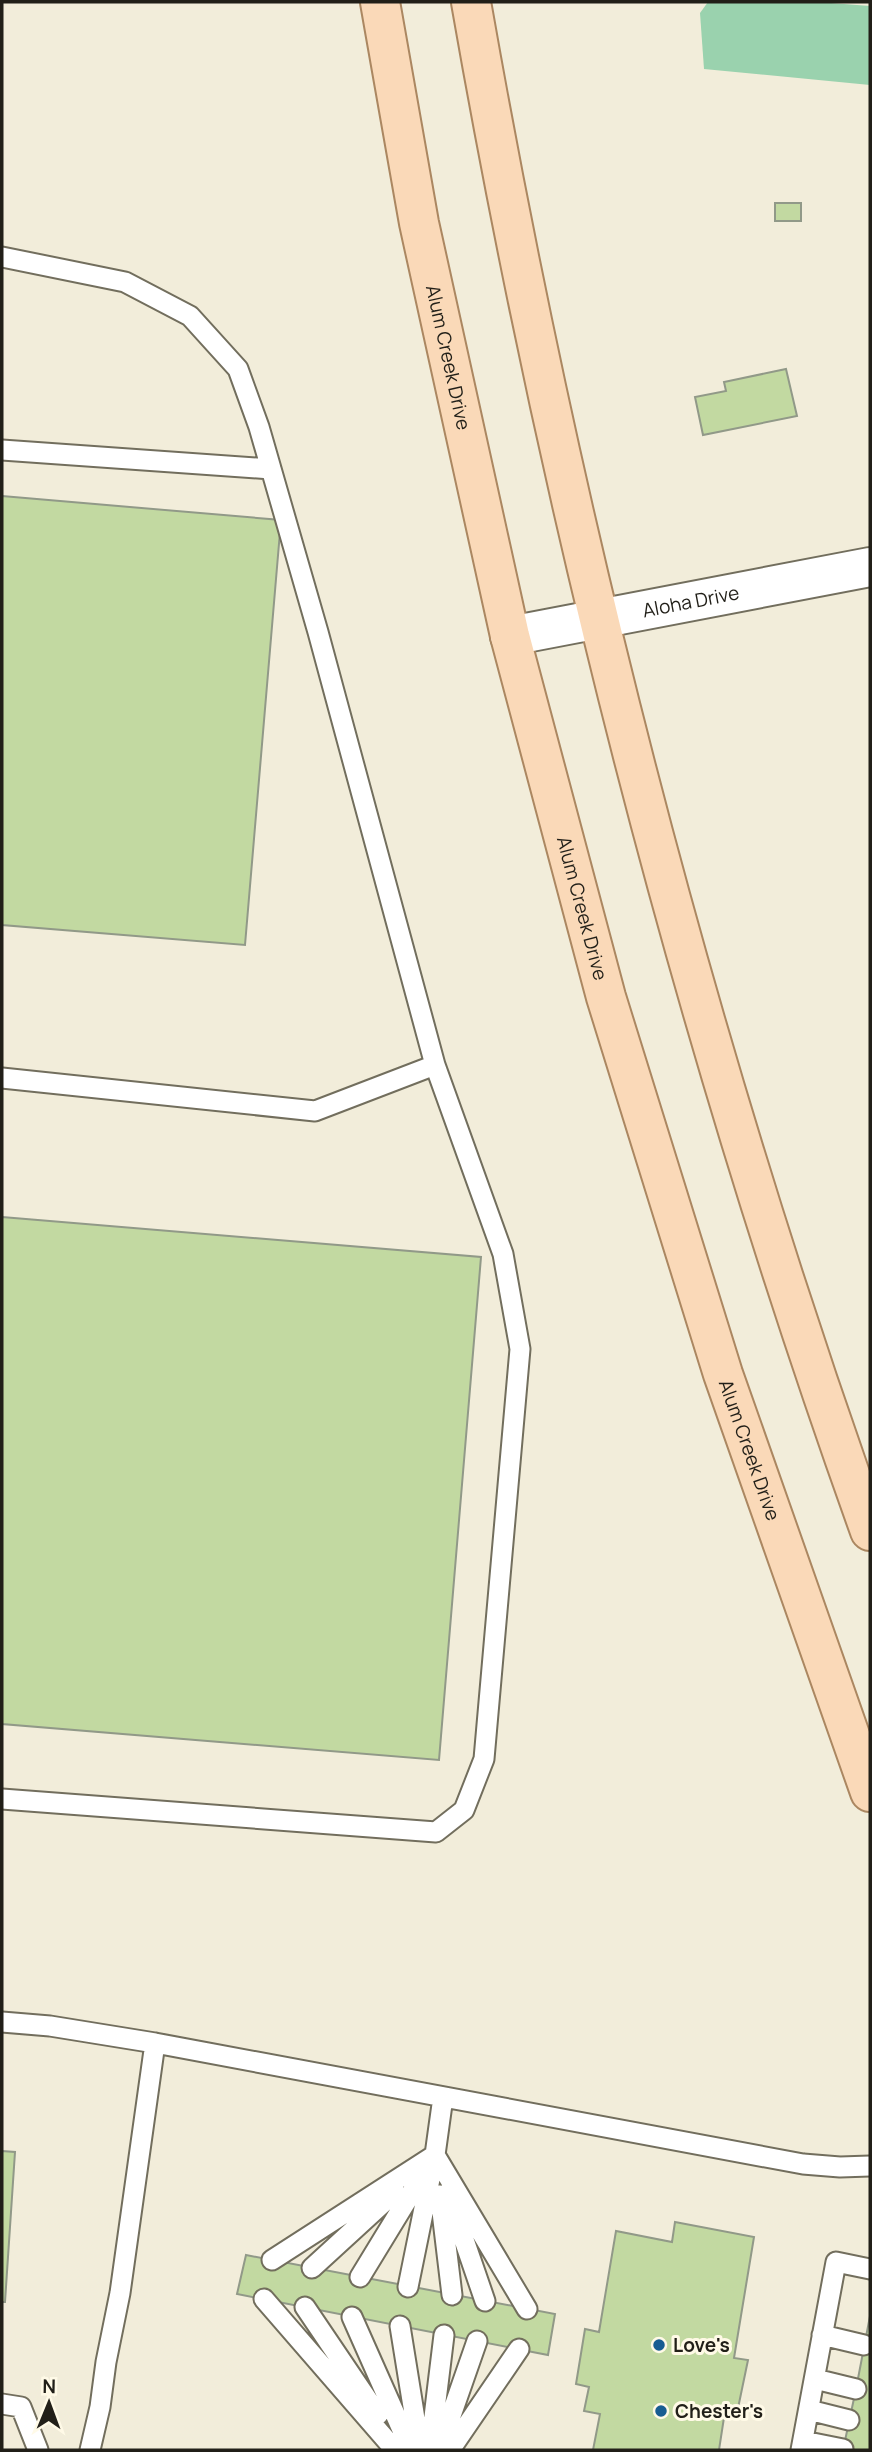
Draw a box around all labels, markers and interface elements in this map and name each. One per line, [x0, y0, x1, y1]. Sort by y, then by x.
street label: Alum Creek Drive [420, 282, 477, 432]
street label: Aloha Drive [640, 579, 741, 623]
street label: Alum Creek Drive [551, 833, 614, 983]
street label: Alum Creek Drive [713, 1376, 786, 1524]
place label: Love's [673, 2332, 730, 2358]
marker: Love's [651, 2337, 667, 2353]
north arrow [14, 2368, 84, 2438]
text: N [42, 2373, 56, 2399]
place label: Chester's [675, 2398, 763, 2424]
marker: Chester's [653, 2403, 669, 2419]

